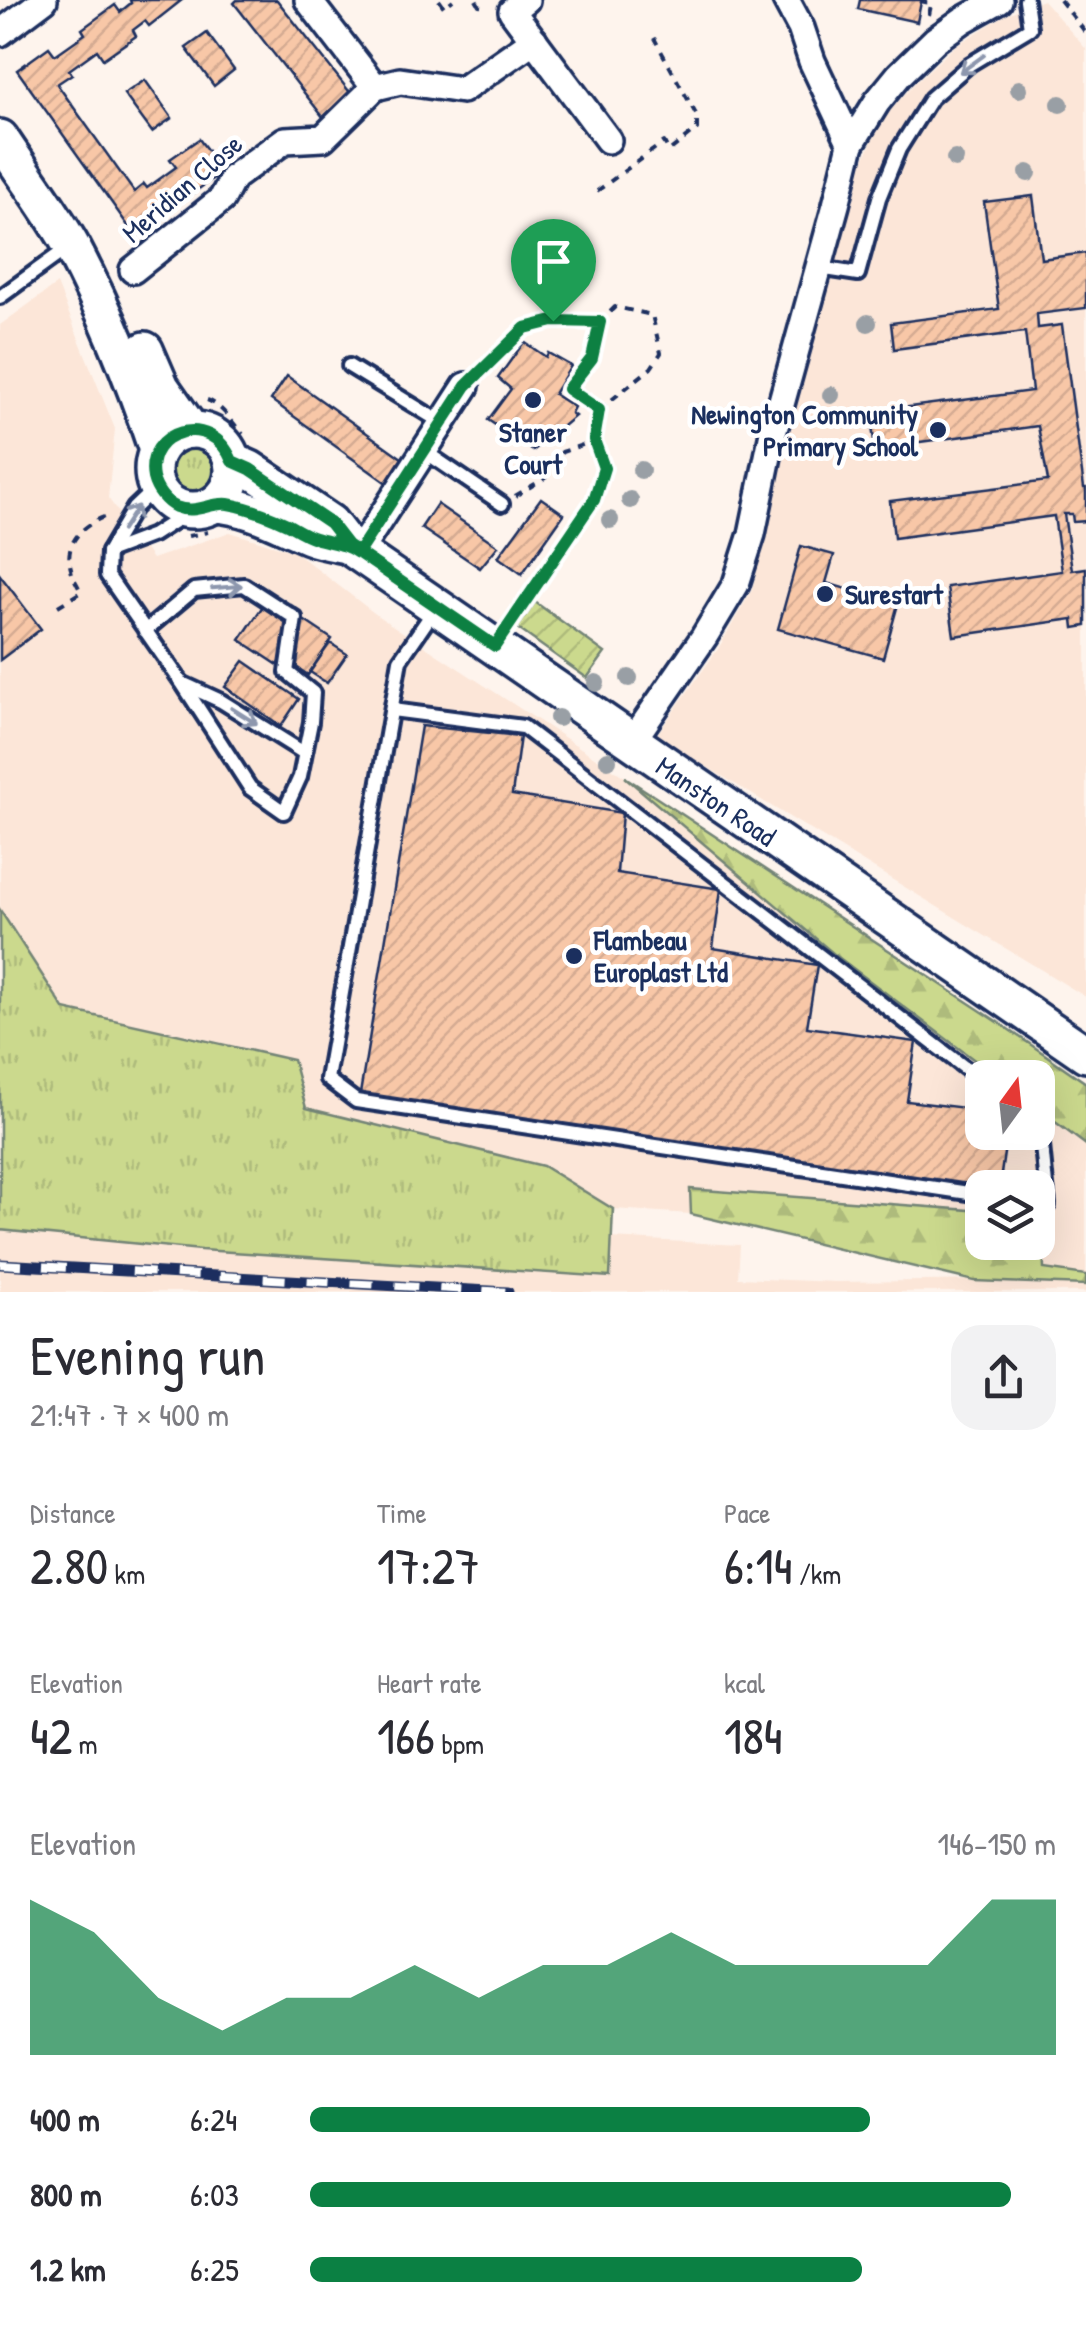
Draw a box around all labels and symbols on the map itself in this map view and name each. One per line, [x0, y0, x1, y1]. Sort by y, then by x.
one-way arrow [959, 53, 986, 74]
street label: Meridian Close [114, 125, 250, 251]
pin [511, 219, 596, 322]
marker: Staner Court [522, 389, 544, 411]
place label: Newington Community Primary School [691, 395, 919, 466]
place label: Staner Court [499, 413, 567, 483]
marker: Newington Community Primary School [927, 419, 949, 441]
one-way arrow [119, 504, 140, 532]
place label: Surestart [845, 575, 944, 613]
one-way arrow [211, 577, 243, 596]
marker: Surestart [814, 583, 836, 605]
one-way arrow [230, 706, 258, 726]
street label: Manston Road [649, 747, 783, 855]
place label: Flambeau Europlast Ltd [593, 921, 728, 992]
marker: Flambeau Europlast Ltd [563, 945, 585, 967]
north arrow [965, 1060, 1055, 1150]

